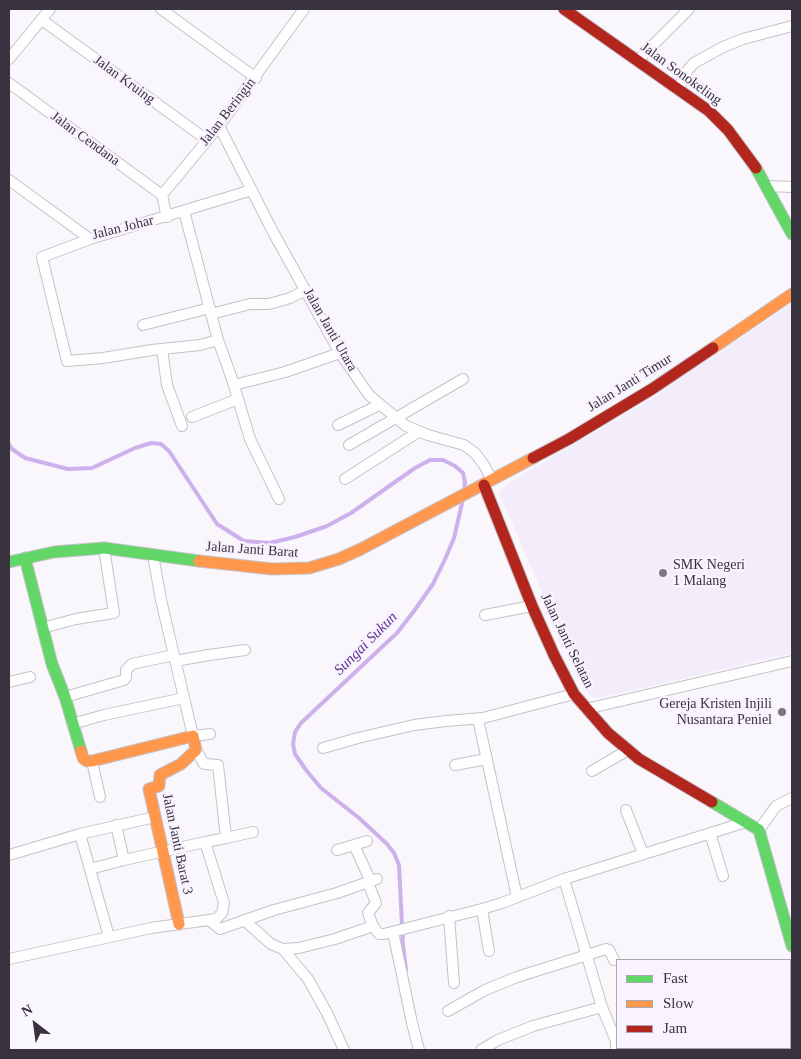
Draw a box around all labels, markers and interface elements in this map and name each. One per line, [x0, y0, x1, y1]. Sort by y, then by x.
street label: Jalan Sonokeling [637, 39, 725, 109]
street label: Jalan Kruing [90, 52, 158, 108]
street label: Jalan Beringin [196, 75, 260, 149]
street label: Jalan Cendana [47, 108, 123, 170]
street label: Jalan Johar [91, 212, 155, 244]
street label: Jalan Janti Utara [299, 285, 361, 375]
street label: Jalan Janti Timur [585, 350, 675, 416]
street label: Jalan Janti Barat [205, 538, 299, 562]
place label: SMK Negeri 1 Malang [673, 557, 745, 590]
marker: SMK Negeri 1 Malang [657, 567, 669, 579]
street label: Jalan Janti Selatan [537, 591, 597, 691]
water label: Sungai Sukun [331, 609, 401, 679]
place label: Gereja Kristen Injili Nusantara Peniel [659, 696, 772, 729]
marker: Gereja Kristen Injili Nusantara Peniel [776, 706, 788, 718]
street label: Jalan Janti Barat 3 [158, 792, 196, 896]
legend [616, 959, 791, 1049]
text: Fast [663, 970, 688, 986]
text: Slow [663, 995, 694, 1011]
north arrow [10, 999, 60, 1049]
text: N [19, 1002, 35, 1020]
text: Jam [663, 1020, 687, 1036]

